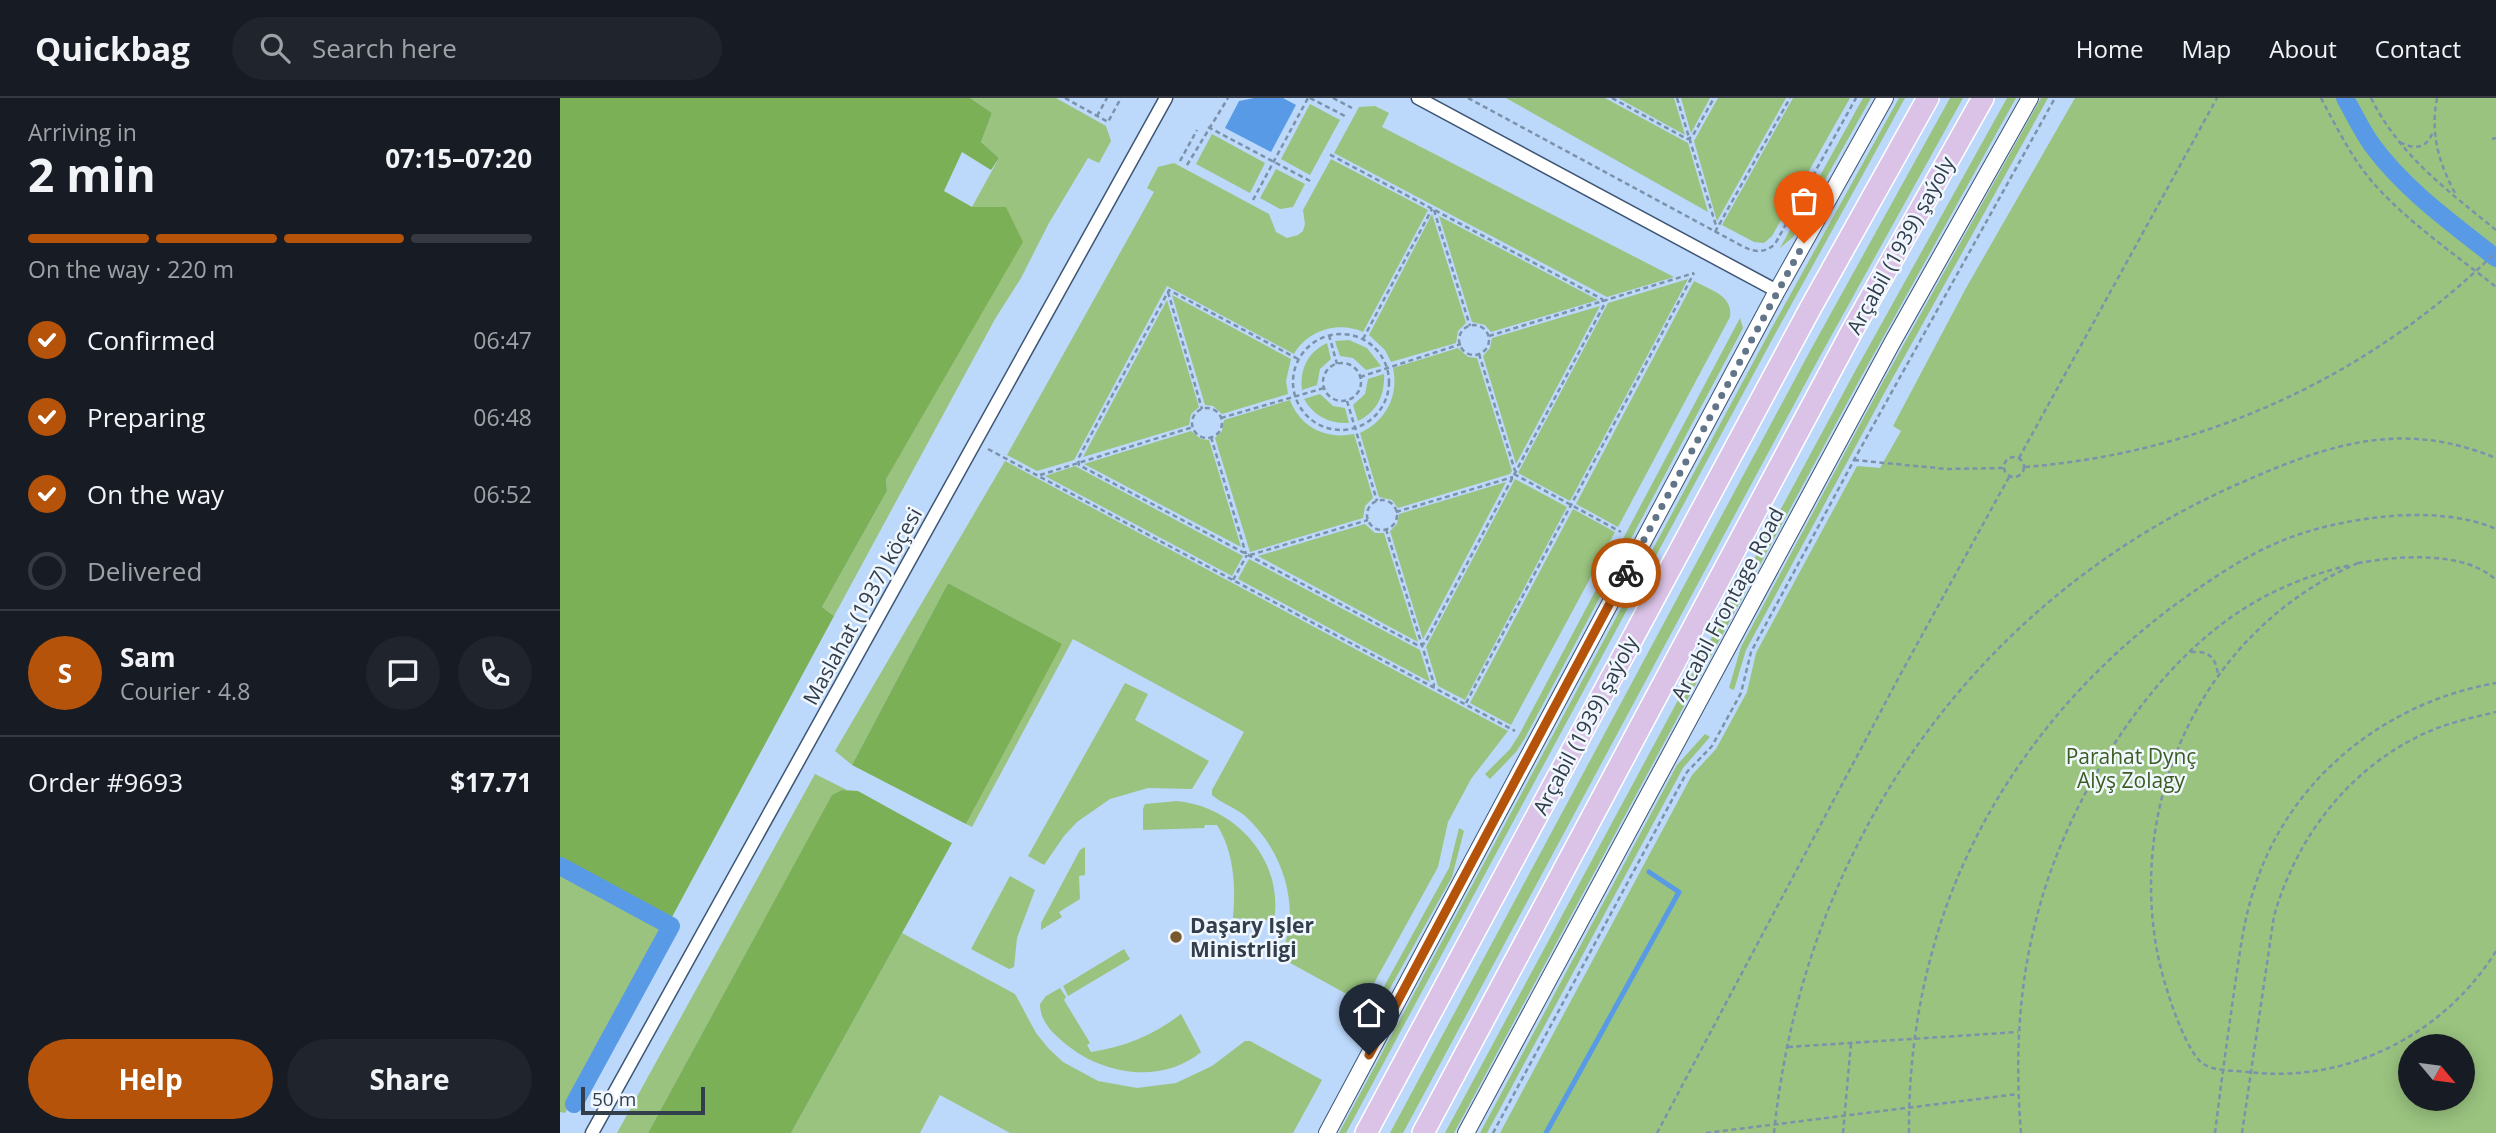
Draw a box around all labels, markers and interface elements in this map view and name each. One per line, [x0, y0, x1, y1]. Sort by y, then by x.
search box [232, 17, 722, 80]
text: Quickbag [35, 26, 190, 71]
icon: search [256, 29, 294, 67]
text: Search here [312, 30, 457, 66]
text: Home [2076, 32, 2144, 65]
text: Map [2182, 32, 2231, 65]
text: About [2269, 32, 2337, 65]
text: Contact [2375, 32, 2461, 65]
text: Arriving in [28, 116, 137, 148]
text: 07:15–07:20 [385, 140, 532, 176]
text: 2 min [28, 143, 156, 205]
street label: Arçabil (1939) şaýoly [1840, 151, 1961, 339]
pin [1774, 171, 1834, 243]
icon: bag [1785, 182, 1823, 220]
text: On the way · 220 m [28, 253, 234, 285]
icon: check [28, 321, 66, 359]
text: Confirmed [87, 322, 215, 358]
text: 06:47 [473, 324, 532, 356]
icon: check [28, 398, 66, 436]
text: Preparing [87, 399, 205, 435]
text: 06:48 [473, 401, 532, 433]
icon: check [28, 475, 66, 513]
text: On the way [87, 476, 224, 512]
text: 06:52 [473, 478, 532, 510]
street label: Maslahat (1937) köçesi [796, 502, 928, 710]
street label: Arcabil Frontage Road [1664, 502, 1790, 706]
courier [1591, 538, 1661, 608]
text: Delivered [87, 553, 202, 589]
icon: bike [1607, 554, 1645, 592]
street label: Arçabil (1939) şaýoly [1526, 630, 1644, 819]
button: chat [366, 636, 440, 710]
button: phone [458, 636, 532, 710]
text: Sam [120, 639, 176, 675]
text: S [58, 655, 72, 691]
text: Courier · 4.8 [120, 675, 250, 707]
park label: Parahat Dynç Alyş Zolagy [2066, 742, 2196, 794]
text: Order #9693 [28, 764, 183, 800]
text: $17.71 [450, 764, 532, 800]
place label: Daşary Işler Ministrligi [1190, 911, 1314, 963]
marker: Daşary Işler Ministrligi [1168, 929, 1184, 945]
pin [1339, 983, 1399, 1055]
icon: home [1350, 994, 1388, 1032]
north arrow [2398, 1034, 2474, 1111]
map controls [2398, 1034, 2475, 1111]
button: Help [28, 1039, 273, 1119]
button: Share [287, 1039, 532, 1119]
scale bar [581, 1084, 705, 1116]
text: 50 m [592, 1086, 636, 1112]

